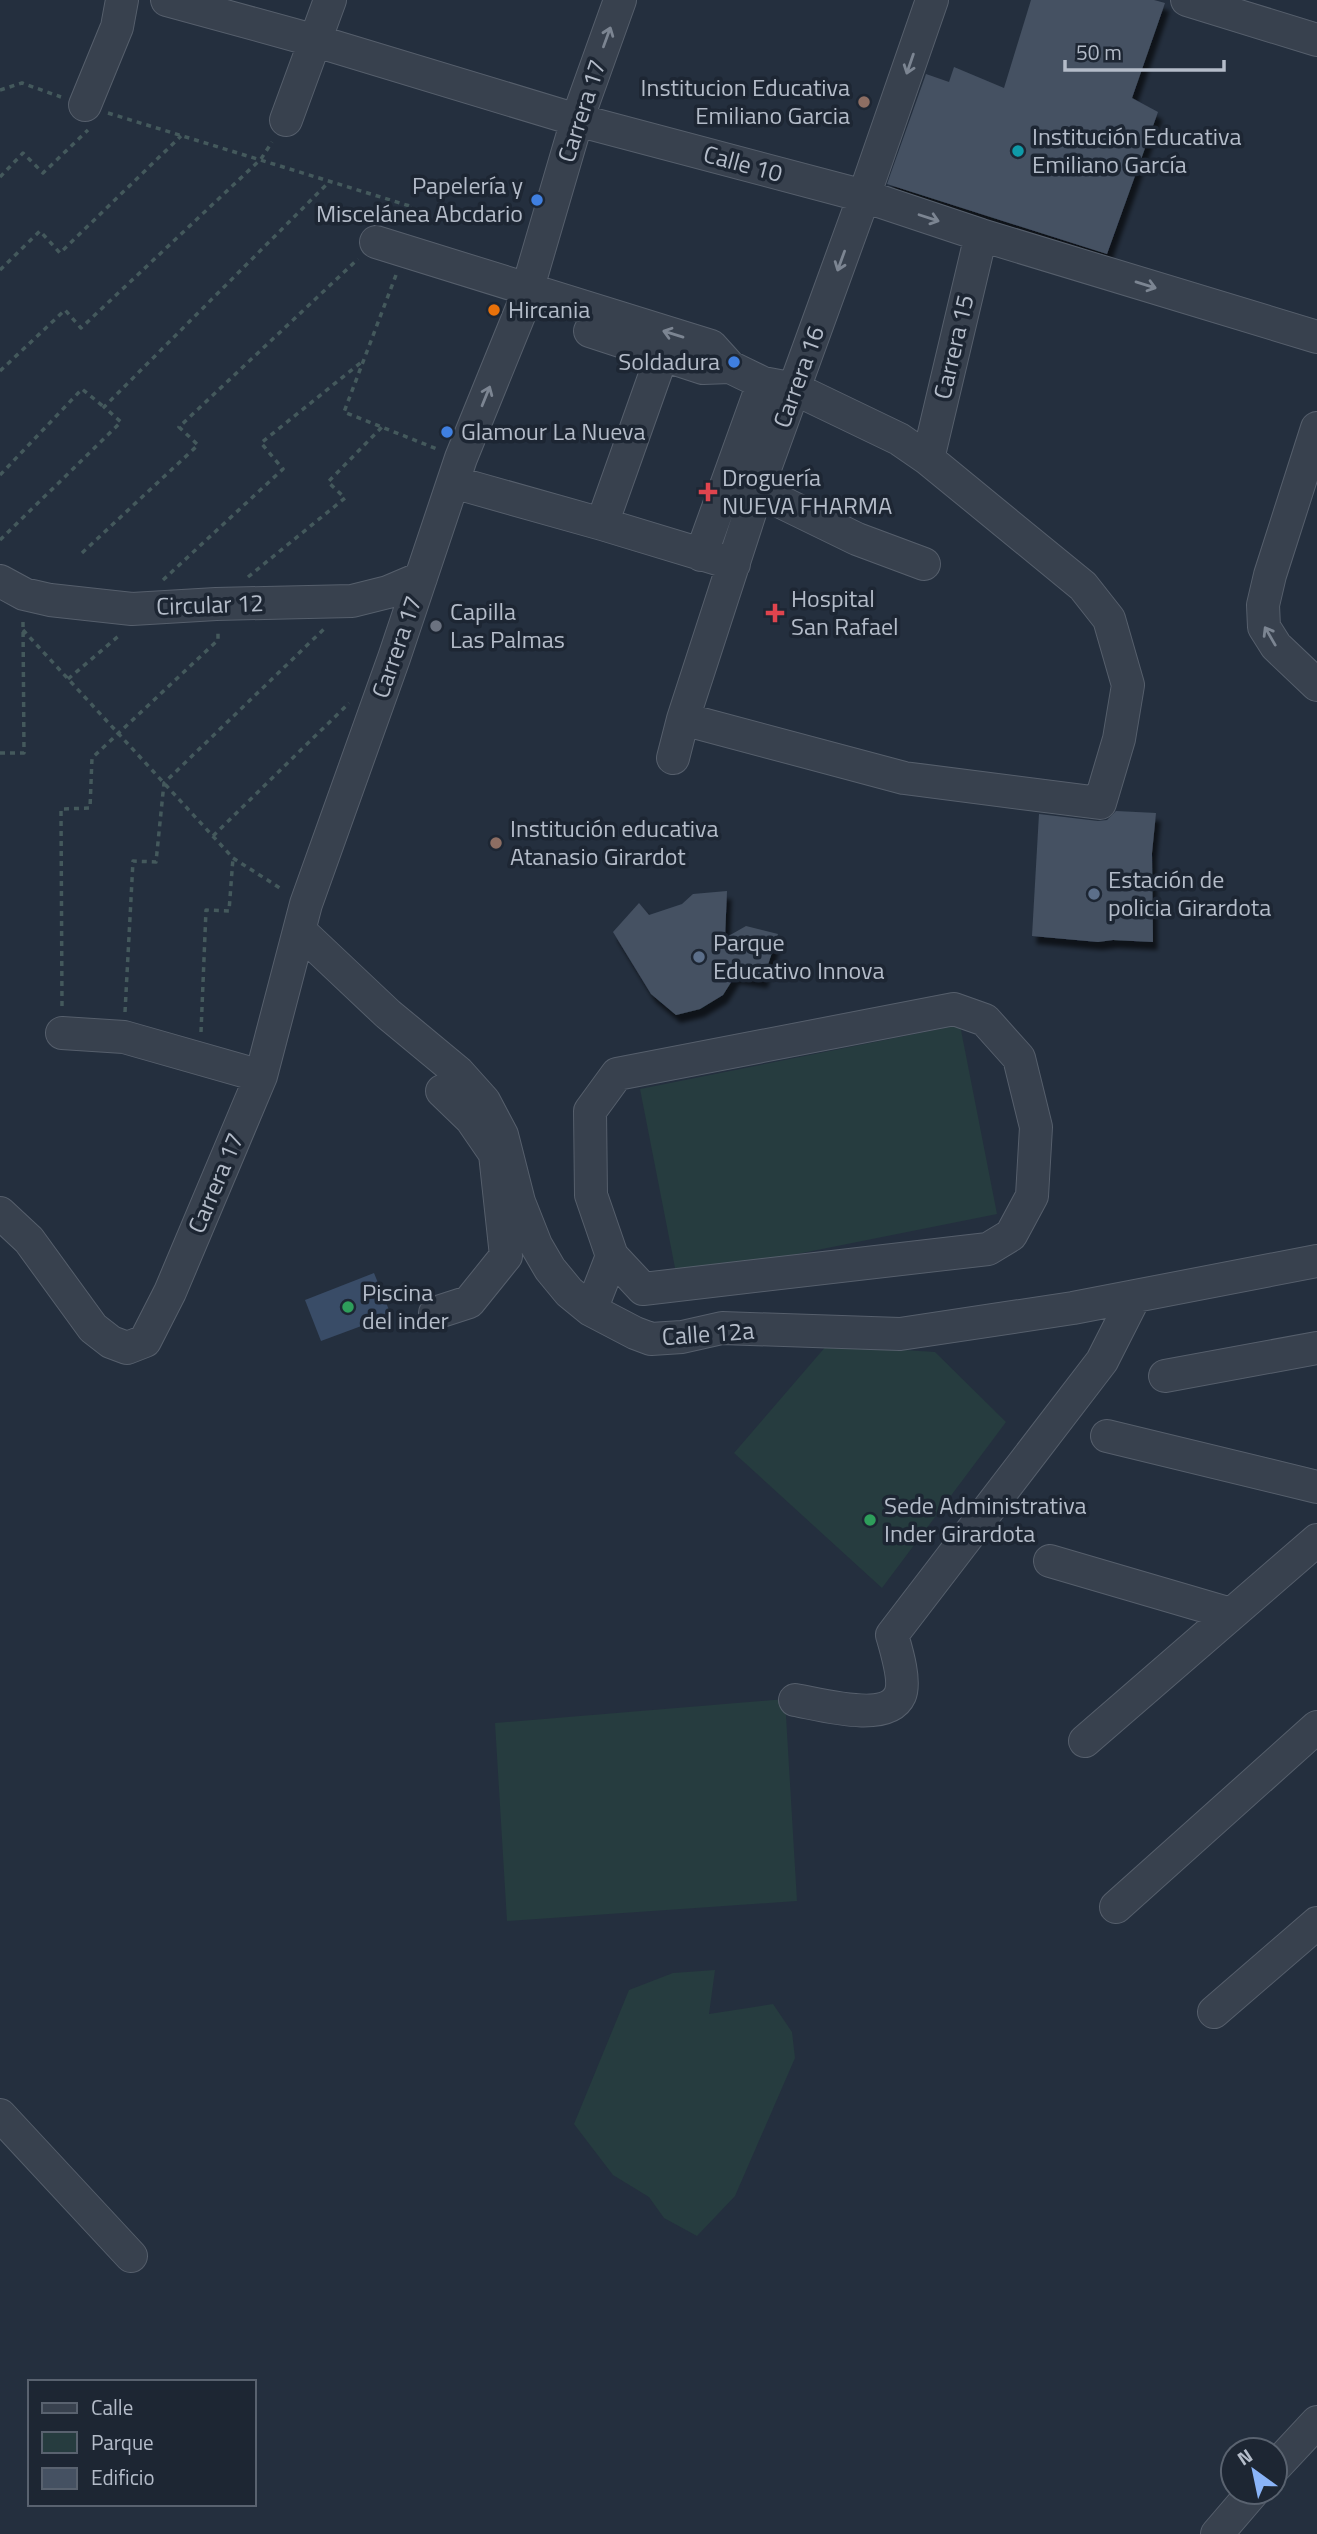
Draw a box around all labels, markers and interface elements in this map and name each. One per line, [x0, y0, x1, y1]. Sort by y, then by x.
one-way arrow [602, 26, 614, 48]
scale bar [1065, 28, 1224, 72]
text: 50 m [1076, 36, 1122, 68]
one-way arrow [903, 53, 915, 75]
street label: Carrera 17 [548, 55, 615, 167]
place label: Institucion Educativa Emiliano Garcia [641, 69, 850, 133]
marker: Institucion Educativa Emiliano Garcia [856, 94, 872, 110]
place label: Institución Educativa Emiliano García [1032, 118, 1241, 182]
street label: Calle 10 [700, 135, 787, 191]
marker: Institución Educativa Emiliano García [1010, 143, 1026, 159]
place label: Papelería y Miscelánea Abcdario [316, 167, 523, 231]
marker: Papelería y Miscelánea Abcdario [529, 192, 545, 208]
one-way arrow [918, 212, 940, 225]
one-way arrow [834, 249, 846, 271]
one-way arrow [1135, 280, 1157, 293]
place label: Hircania [508, 291, 590, 327]
street label: Carrera 15 [924, 291, 982, 402]
marker: Hircania [486, 302, 502, 318]
street label: Carrera 16 [763, 321, 833, 433]
one-way arrow [662, 327, 684, 340]
place label: Soldadura [618, 343, 720, 379]
marker: Soldadura [726, 354, 742, 370]
one-way arrow [481, 385, 494, 407]
place label: Glamour La Nueva [461, 413, 646, 449]
marker: Glamour La Nueva [439, 424, 455, 440]
place label: Droguería NUEVA FHARMA [722, 459, 892, 523]
marker: Droguería NUEVA FHARMA [700, 484, 716, 500]
place label: Hospital San Rafael [791, 580, 899, 644]
street label: Circular 12 [156, 584, 264, 624]
street label: Carrera 17 [362, 591, 430, 703]
place label: Capilla Las Palmas [450, 593, 565, 657]
marker: Hospital San Rafael [765, 603, 785, 623]
marker: Capilla Las Palmas [428, 618, 444, 634]
one-way arrow [1263, 627, 1277, 647]
place label: Institución educativa Atanasio Girardot [510, 810, 718, 874]
marker: Institución educativa Atanasio Girardot [488, 835, 504, 851]
place label: Estación de policia Girardota [1108, 861, 1271, 925]
marker: Estación de policia Girardota [1086, 886, 1102, 902]
place label: Parque Educativo Innova [713, 924, 884, 988]
marker: Parque Educativo Innova [691, 949, 707, 965]
street label: Carrera 17 [178, 1127, 252, 1238]
place label: Piscina del inder [362, 1274, 449, 1338]
marker: Piscina del inder [340, 1299, 356, 1315]
street label: Calle 12a [661, 1312, 755, 1354]
place label: Sede Administrativa Inder Girardota [884, 1487, 1087, 1551]
marker: Sede Administrativa Inder Girardota [862, 1512, 878, 1528]
legend [28, 2380, 256, 2506]
text: Calle [91, 2391, 133, 2423]
text: Parque [91, 2426, 154, 2458]
north arrow [1219, 2436, 1289, 2506]
text: N [1231, 2441, 1258, 2472]
text: Edificio [91, 2461, 155, 2493]

